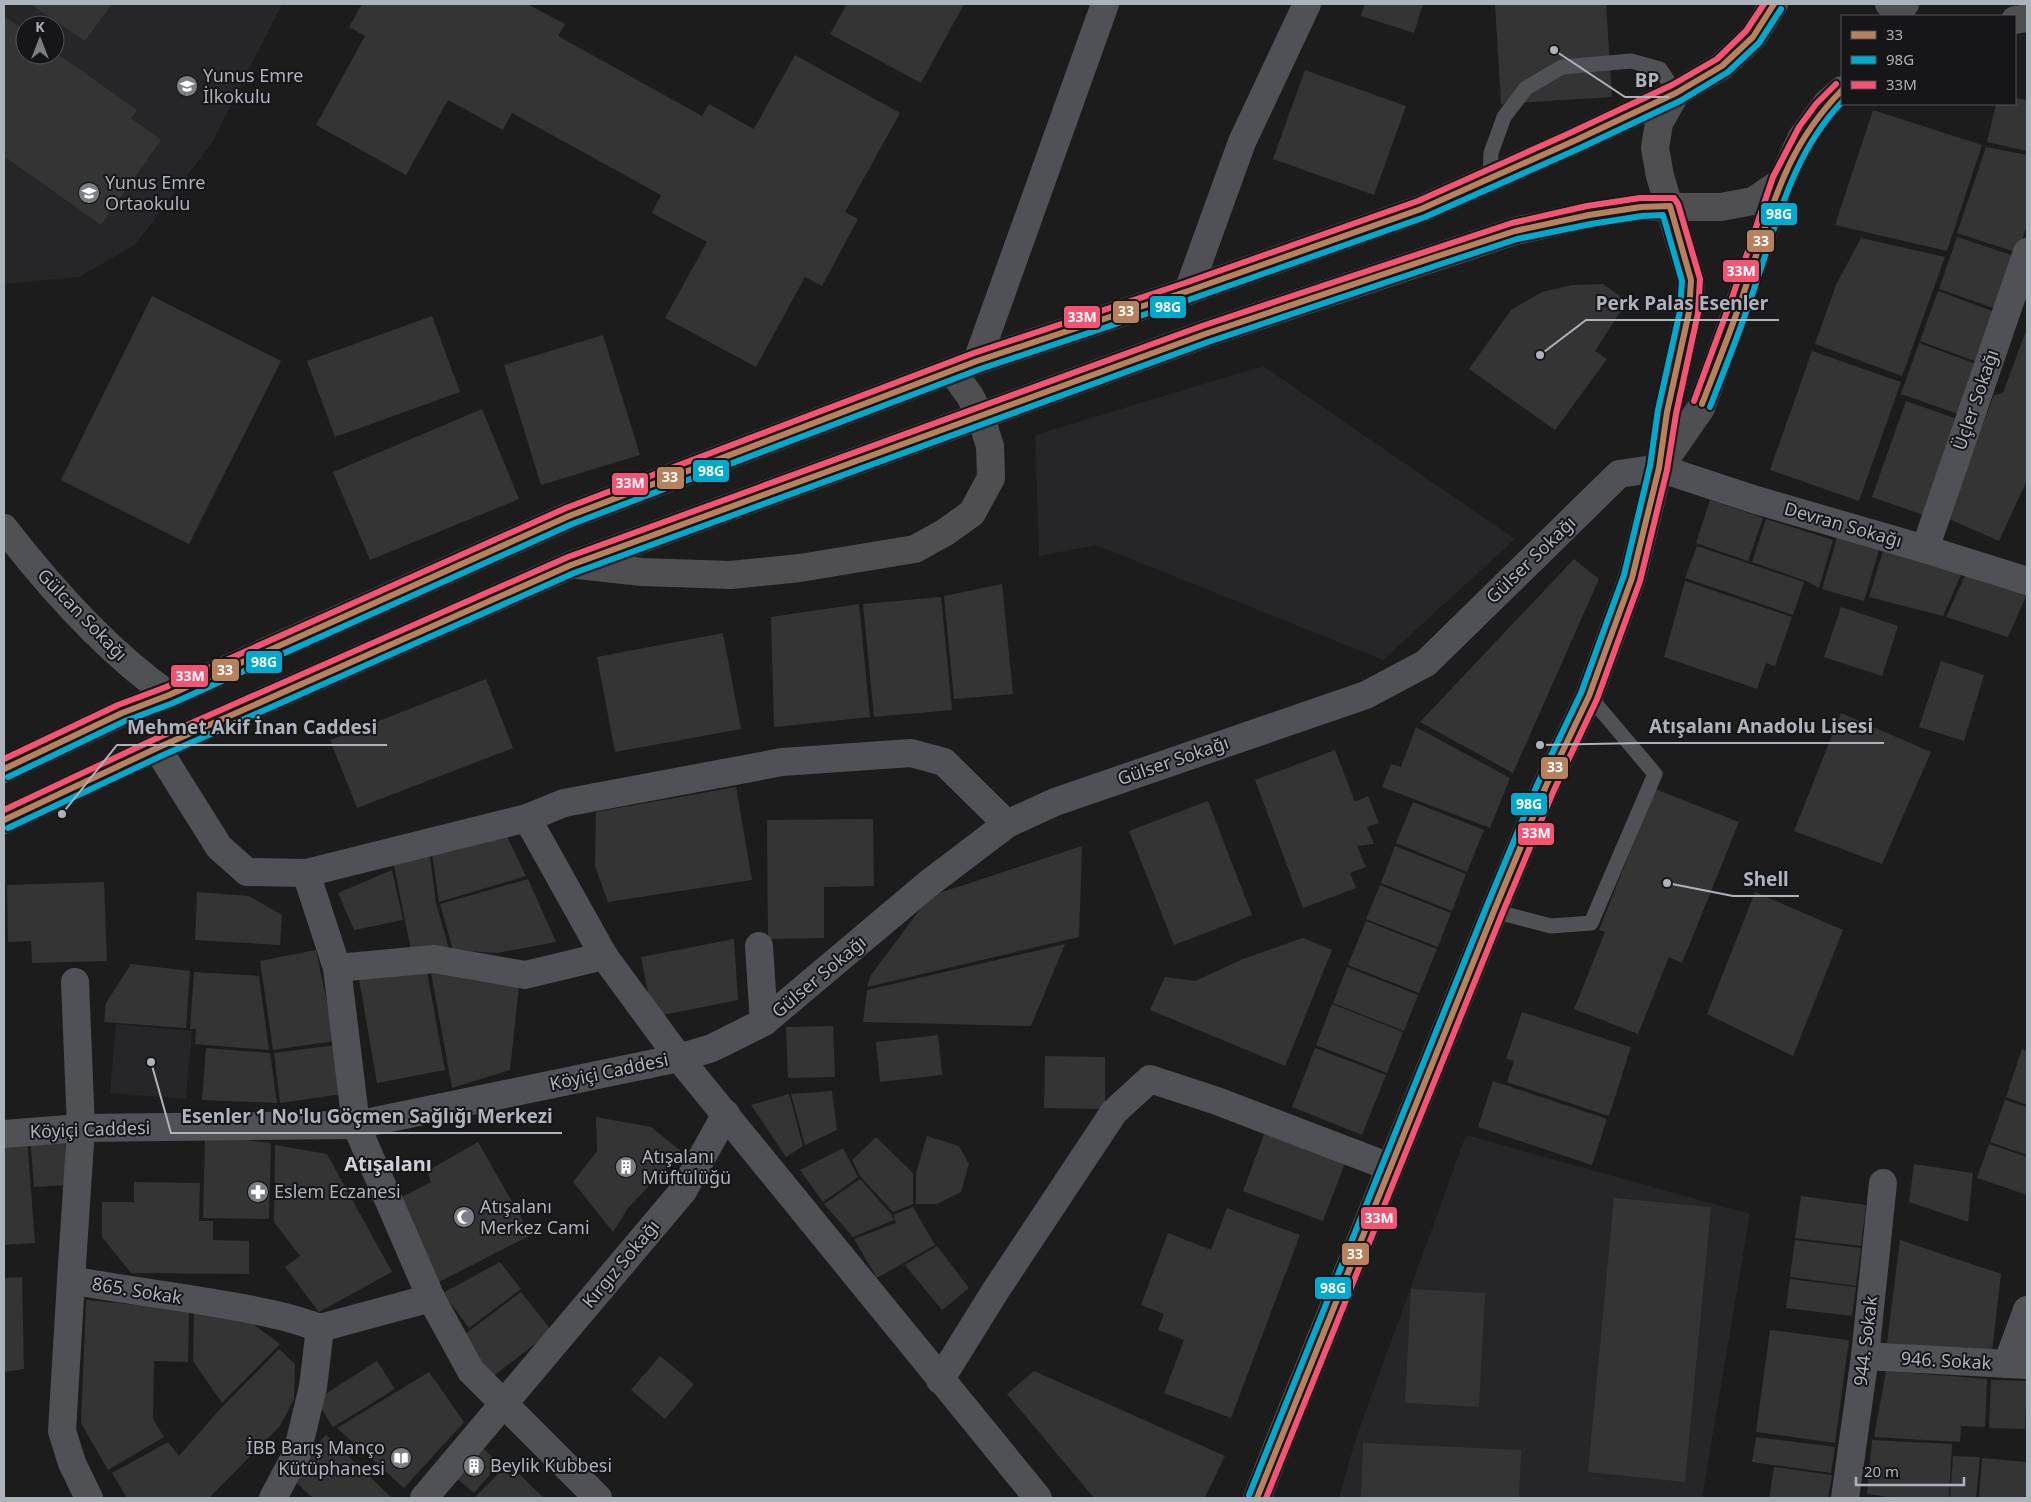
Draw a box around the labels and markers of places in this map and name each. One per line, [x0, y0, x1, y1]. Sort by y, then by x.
place label: Yunus Emre İlkokulu [203, 63, 303, 108]
callout: BP [1625, 63, 1669, 97]
school or university icon: Yunus Emre İlkokulu [175, 74, 199, 98]
place label: Yunus Emre Ortaokulu [105, 170, 205, 215]
school or university icon: Yunus Emre Ortaokulu [77, 181, 101, 205]
callout: Perk Palas Esenler [1586, 286, 1779, 320]
callout: Atışalanı Anadolu Lisesi [1639, 709, 1884, 743]
callout: Mehmet Akif İnan Caddesi [117, 711, 387, 745]
callout: Shell [1733, 862, 1799, 896]
callout: Esenler 1 No'lu Göçmen Sağlığı Merkezi [171, 1099, 562, 1133]
place label: Atışalanı Müftülüğü [642, 1144, 731, 1189]
building icon: Atışalanı Müftülüğü [614, 1155, 638, 1179]
place label: Eslem Eczanesi [274, 1179, 401, 1203]
pharmacy icon: Eslem Eczanesi [246, 1180, 270, 1204]
place label: Atışalanı Merkez Cami [480, 1194, 590, 1239]
mosque icon: Atışalanı Merkez Cami [452, 1205, 476, 1229]
place label: İBB Barış Manço Kütüphanesi [247, 1435, 385, 1480]
library icon: İBB Barış Manço Kütüphanesi [389, 1446, 413, 1470]
place label: Beylik Kubbesi [490, 1453, 612, 1477]
building icon: Beylik Kubbesi [462, 1454, 486, 1478]

